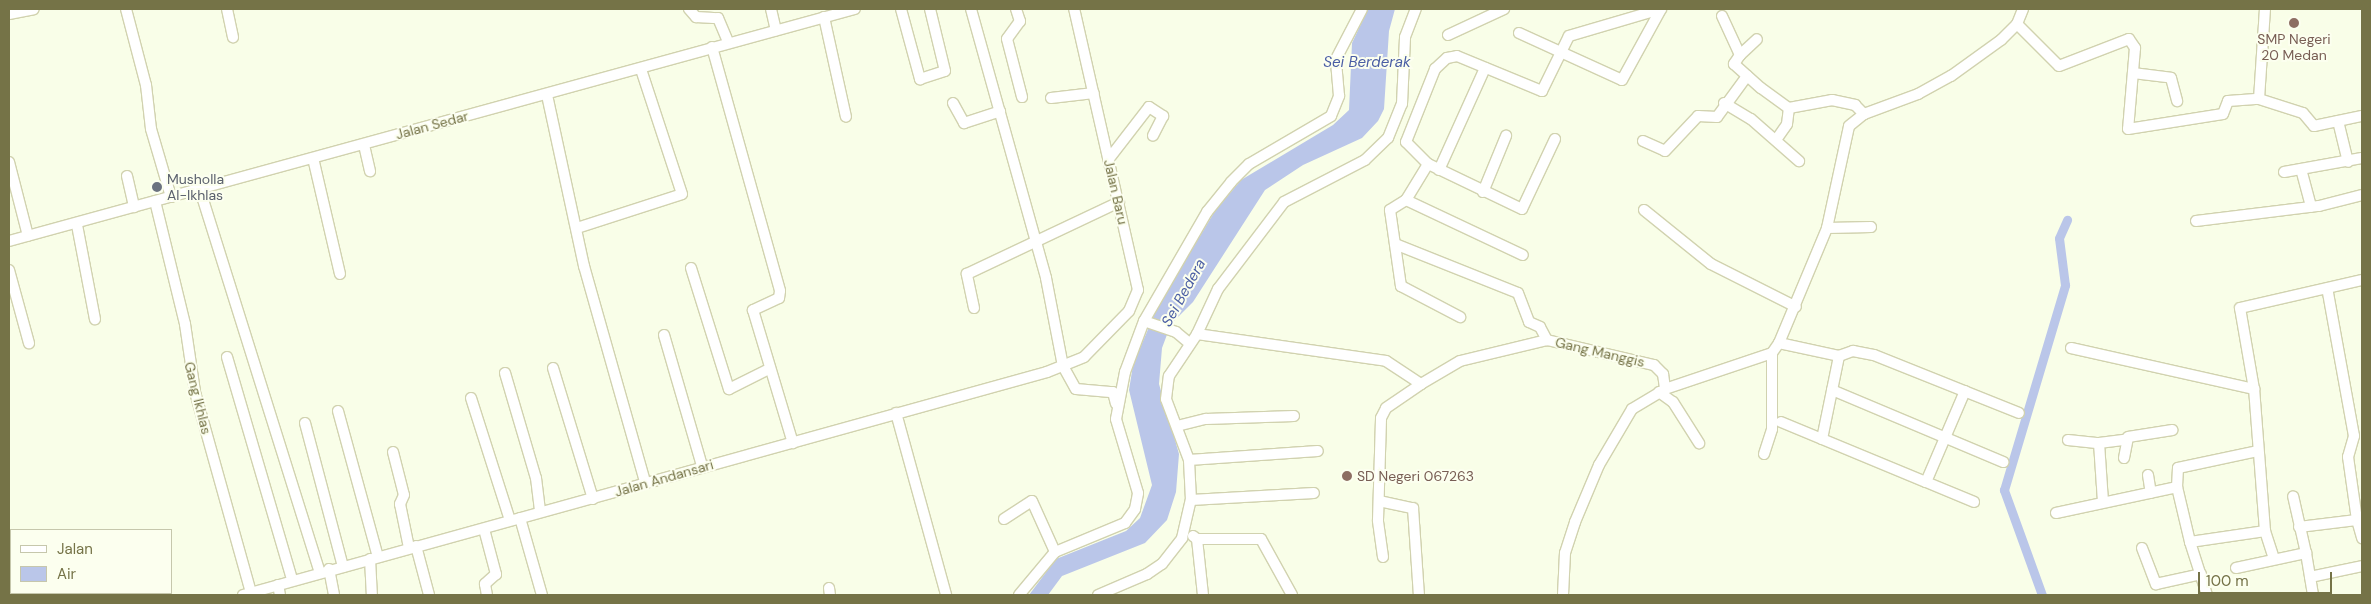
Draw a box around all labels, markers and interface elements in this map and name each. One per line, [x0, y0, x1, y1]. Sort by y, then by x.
marker: SMP Negeri 20 Medan [2288, 17, 2300, 29]
place label: SMP Negeri 20 Medan [2257, 31, 2331, 64]
water label: Sei Berderak [1323, 54, 1411, 72]
street label: Jalan Sedar [394, 107, 470, 143]
street label: Jalan Baru [1100, 158, 1132, 226]
place label: Musholla Al-Ikhlas [167, 171, 224, 203]
marker: Musholla Al-Ikhlas [151, 181, 163, 193]
water label: Sei Bedera [1158, 256, 1210, 330]
street label: Gang Manggis [1554, 334, 1646, 370]
street label: Gang Ikhlas [181, 360, 215, 436]
street label: Jalan Andansari [613, 456, 715, 500]
place label: SD Negeri 067263 [1357, 468, 1474, 484]
marker: SD Negeri 067263 [1341, 470, 1353, 482]
legend [10, 529, 172, 594]
text: Jalan [57, 539, 93, 559]
scale bar [2201, 562, 2335, 594]
text: Air [57, 564, 76, 584]
text: 100 m [2206, 571, 2249, 591]

